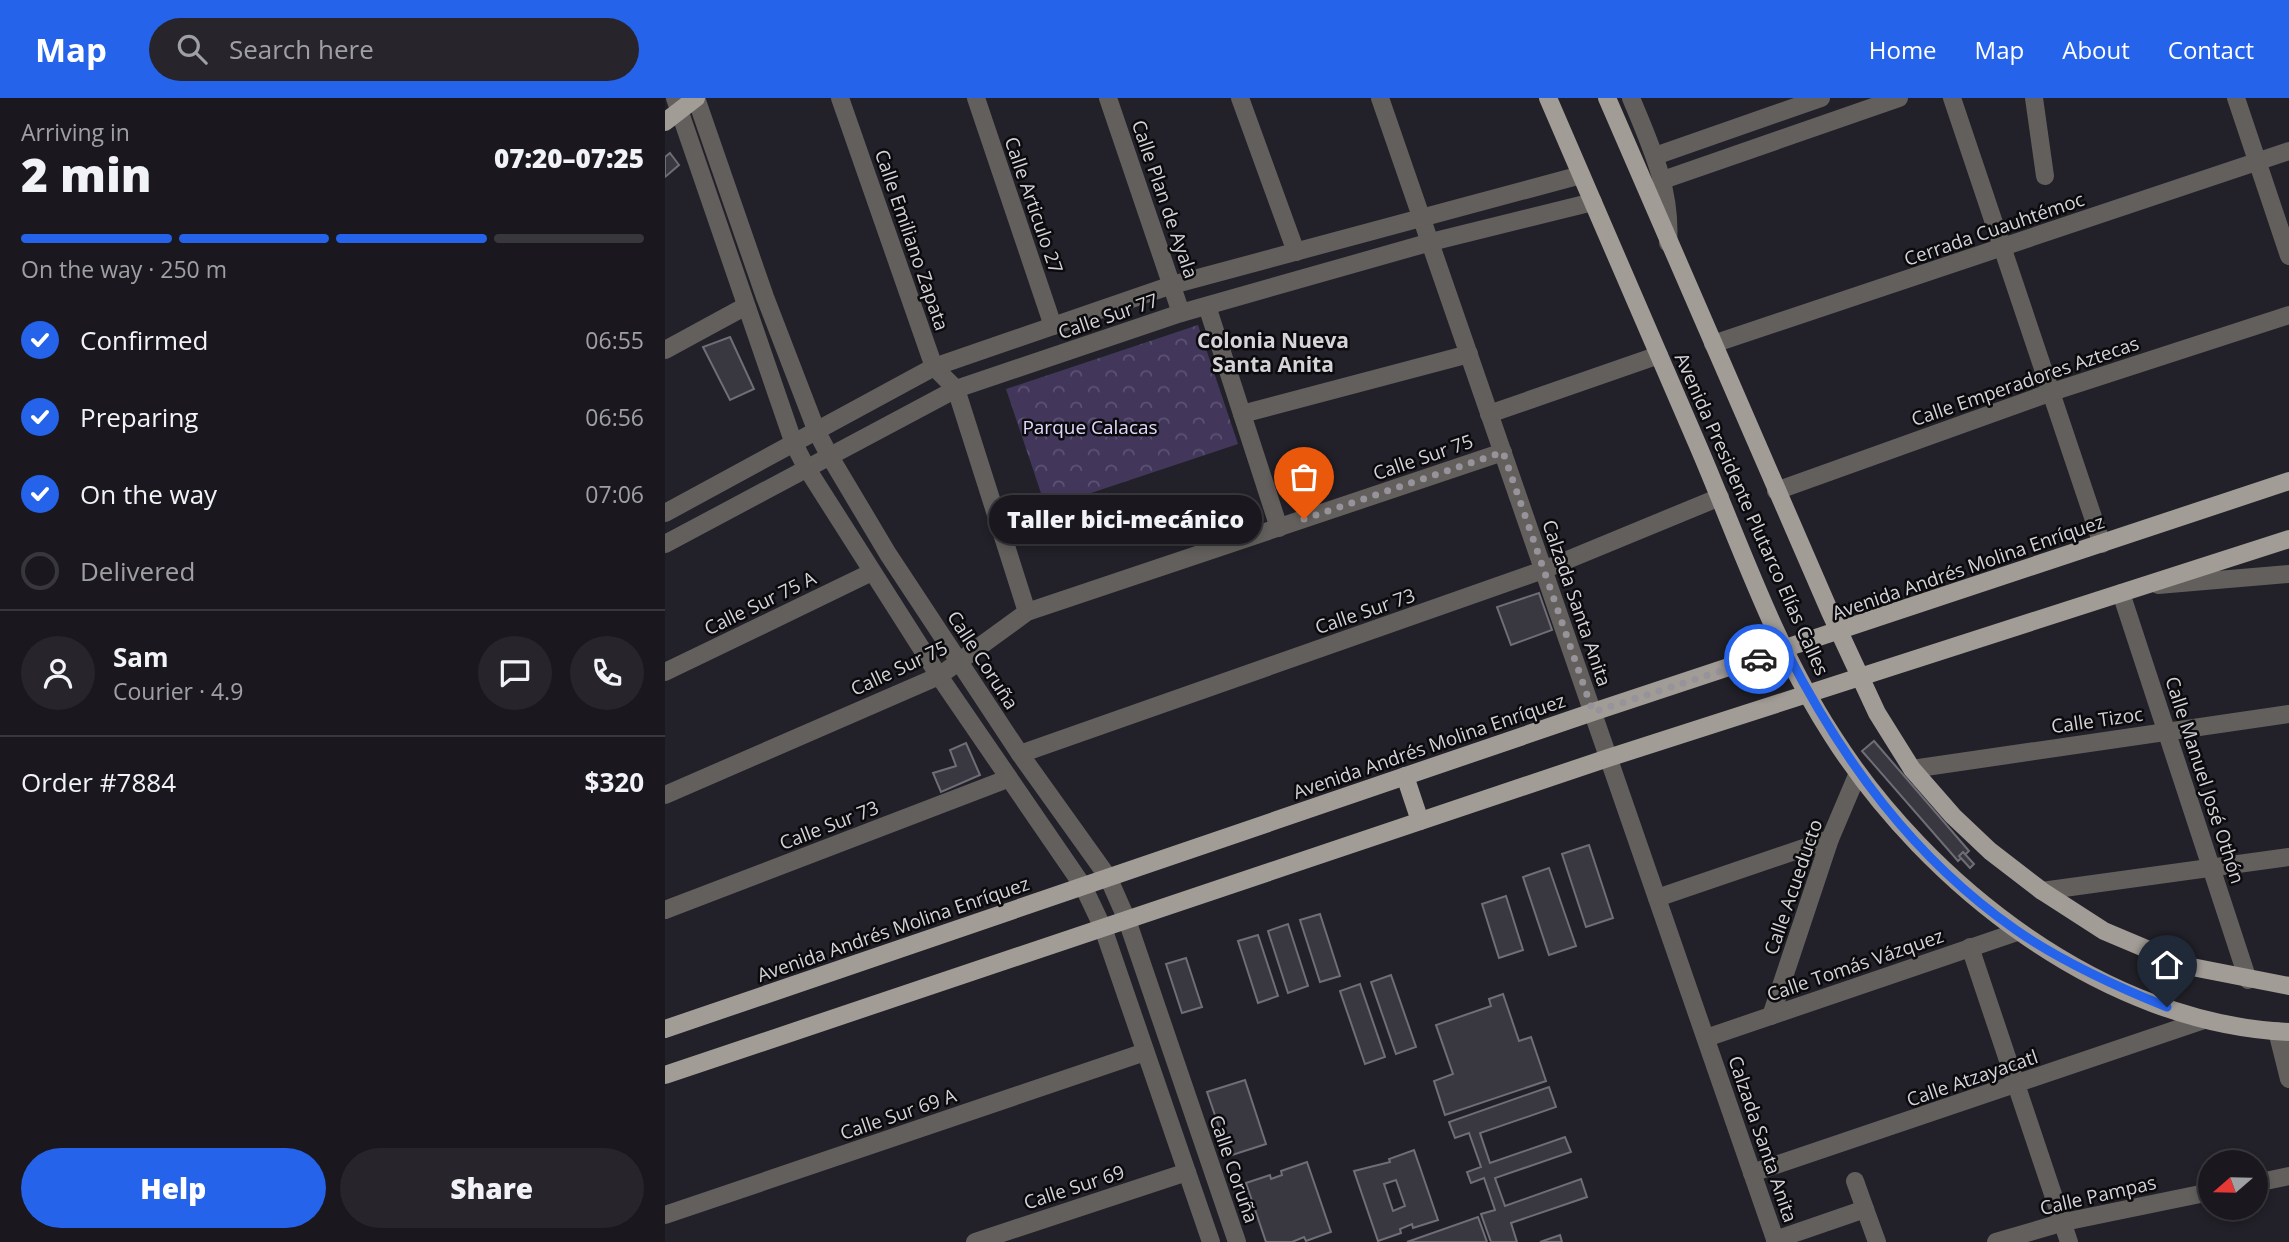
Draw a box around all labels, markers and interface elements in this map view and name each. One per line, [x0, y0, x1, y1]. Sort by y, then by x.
search box [149, 18, 639, 81]
text: Map [35, 27, 107, 72]
icon: search [173, 30, 211, 68]
text: Search here [229, 31, 374, 67]
text: Home [1869, 33, 1937, 66]
text: Map [1975, 33, 2024, 66]
text: About [2062, 33, 2130, 66]
text: Contact [2168, 33, 2254, 66]
text: Arriving in [21, 116, 130, 148]
street label: Calle Plan de Ayala [1126, 116, 1204, 282]
street label: Calle Articulo 27 [998, 133, 1070, 277]
text: 07:20–07:25 [494, 140, 644, 176]
text: 2 min [21, 143, 152, 205]
street label: Calle Emiliano Zapata [869, 146, 955, 334]
street label: Cerrada Cuauhtémoc [1900, 186, 2088, 272]
text: On the way · 250 m [21, 253, 227, 285]
street label: Calle Sur 77 [1054, 287, 1162, 345]
icon: check [21, 321, 59, 359]
text: Confirmed [80, 322, 208, 358]
text: 06:55 [585, 324, 644, 356]
district label: Colonia Nueva Santa Anita [1197, 326, 1349, 378]
street label: Calle Emperadores Aztecas [1908, 330, 2142, 432]
street label: Avenida Presidente Plutarco Elías Calles [1669, 348, 1835, 680]
icon: check [21, 398, 59, 436]
text: Preparing [80, 399, 198, 435]
text: 06:56 [585, 401, 644, 433]
park label: Parque Calacas [1022, 414, 1158, 440]
street label: Calle Sur 75 [1369, 428, 1477, 486]
pin [1274, 447, 1334, 519]
icon: bag [1285, 458, 1323, 496]
icon: check [21, 475, 59, 513]
text: On the way [80, 476, 217, 512]
text: 07:06 [585, 478, 644, 510]
callout: Taller bici-mecánico [989, 494, 1262, 544]
text: Taller bici-mecánico [1007, 503, 1244, 535]
street label: Avenida Andrés Molina Enríquez [1828, 508, 2108, 626]
street label: Calzada Santa Anita [1536, 516, 1618, 690]
text: Delivered [80, 553, 195, 589]
street label: Calle Sur 75 A [700, 565, 820, 641]
street label: Calle Sur 73 [1311, 582, 1419, 640]
street label: Calle Coruña [941, 606, 1025, 714]
courier [1724, 624, 1794, 694]
street label: Calle Sur 75 [846, 634, 952, 702]
button: person [21, 636, 95, 710]
button: chat [478, 636, 552, 710]
button: phone [570, 636, 644, 710]
text: Sam [113, 639, 169, 675]
icon: car [1740, 640, 1778, 678]
street label: Calle Manuel José Othón [2159, 673, 2251, 887]
text: Courier · 4.9 [113, 675, 243, 707]
street label: Avenida Andrés Molina Enríquez [1289, 687, 1569, 805]
street label: Calle Tizoc [2049, 701, 2145, 739]
text: Order #7884 [21, 764, 176, 800]
text: $320 [585, 764, 644, 800]
street label: Calle Sur 73 [776, 794, 882, 856]
street label: Calle Acueducto [1758, 816, 1828, 958]
street label: Avenida Andrés Molina Enríquez [753, 870, 1033, 988]
street label: Calle Tomás Vázquez [1763, 922, 1947, 1007]
pin [2137, 935, 2197, 1007]
icon: home [2148, 946, 2186, 984]
street label: Calle Atzayacatl [1903, 1043, 2041, 1113]
street label: Calzada Santa Anita [1722, 1052, 1804, 1226]
street label: Calle Sur 69 A [836, 1082, 960, 1146]
street label: Calle Coruña [1203, 1111, 1265, 1227]
button: Help [21, 1148, 326, 1228]
button: Share [340, 1148, 644, 1228]
north arrow [2198, 1150, 2268, 1220]
map controls [2198, 1150, 2268, 1220]
street label: Calle Sur 69 [1020, 1159, 1128, 1215]
street label: Calle Pampas [2037, 1169, 2159, 1221]

